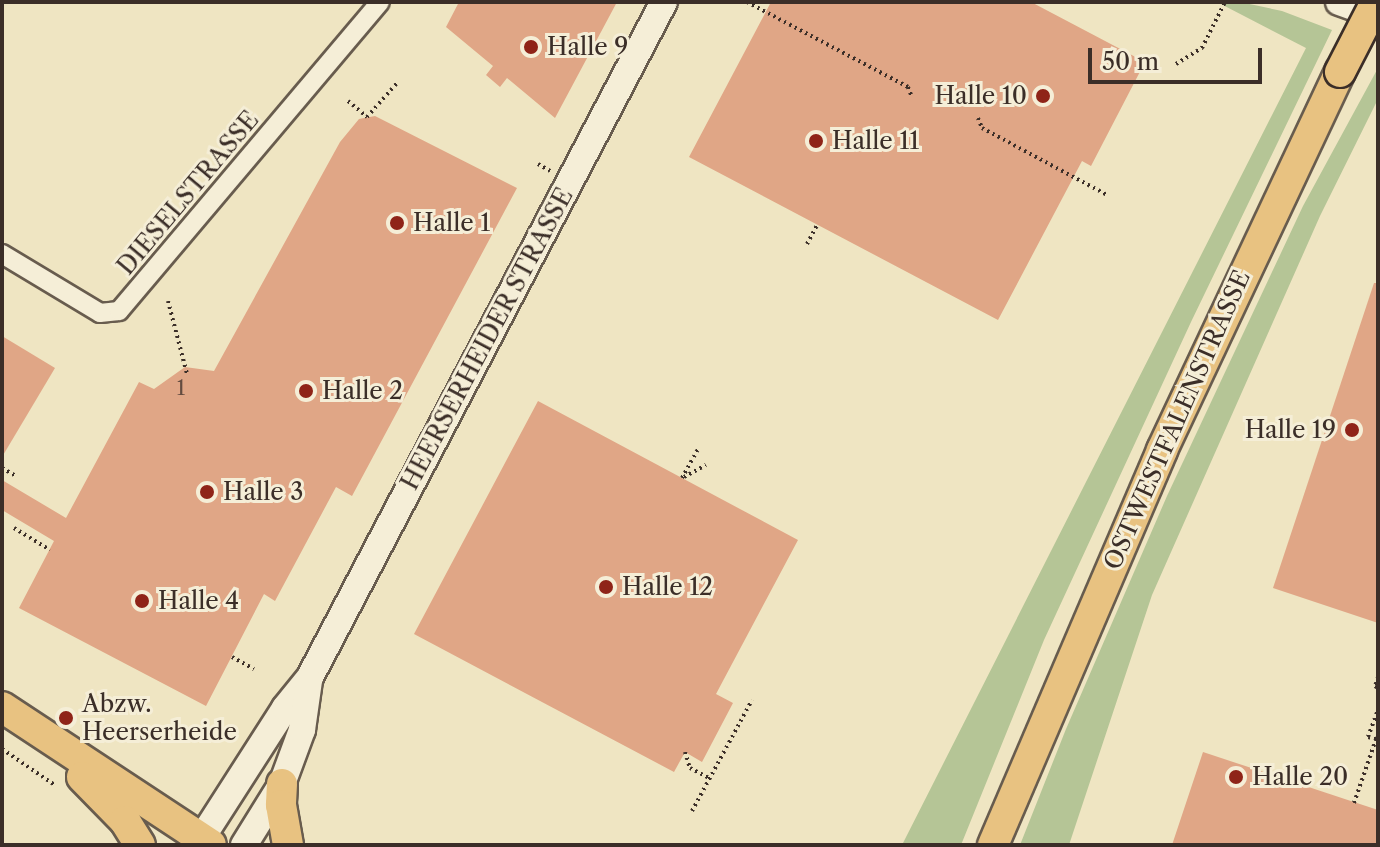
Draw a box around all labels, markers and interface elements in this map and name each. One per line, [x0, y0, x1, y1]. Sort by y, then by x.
scale bar [1092, 32, 1266, 82]
place label: Halle 9 [547, 33, 628, 61]
marker: Halle 9 [522, 38, 540, 56]
text: 50 m [1102, 47, 1159, 76]
place label: Halle 10 [935, 82, 1027, 110]
marker: Halle 10 [1034, 87, 1052, 105]
street label: DIESELSTRASSE [111, 105, 265, 281]
place label: Halle 11 [832, 127, 919, 155]
marker: Halle 11 [807, 132, 825, 150]
street label: HEERSERHEIDER STRASSE [395, 183, 579, 495]
place label: Halle 1 [413, 209, 490, 237]
marker: Halle 1 [388, 214, 406, 232]
street label: OSTWESTFALENSTRASSE [1098, 266, 1256, 574]
house number: 1 [177, 376, 185, 400]
place label: Halle 2 [322, 377, 403, 405]
marker: Halle 2 [297, 382, 315, 400]
place label: Halle 19 [1245, 416, 1336, 444]
marker: Halle 19 [1343, 421, 1361, 439]
place label: Halle 3 [223, 478, 303, 506]
marker: Halle 3 [198, 483, 216, 501]
place label: Halle 12 [622, 573, 713, 601]
marker: Halle 12 [597, 578, 615, 596]
place label: Halle 4 [158, 587, 239, 615]
marker: Halle 4 [133, 592, 151, 610]
place label: Abzw. Heerserheide [82, 690, 237, 746]
marker: Abzw. Heerserheide [57, 709, 75, 727]
place label: Halle 20 [1252, 763, 1348, 791]
marker: Halle 20 [1227, 768, 1245, 786]

